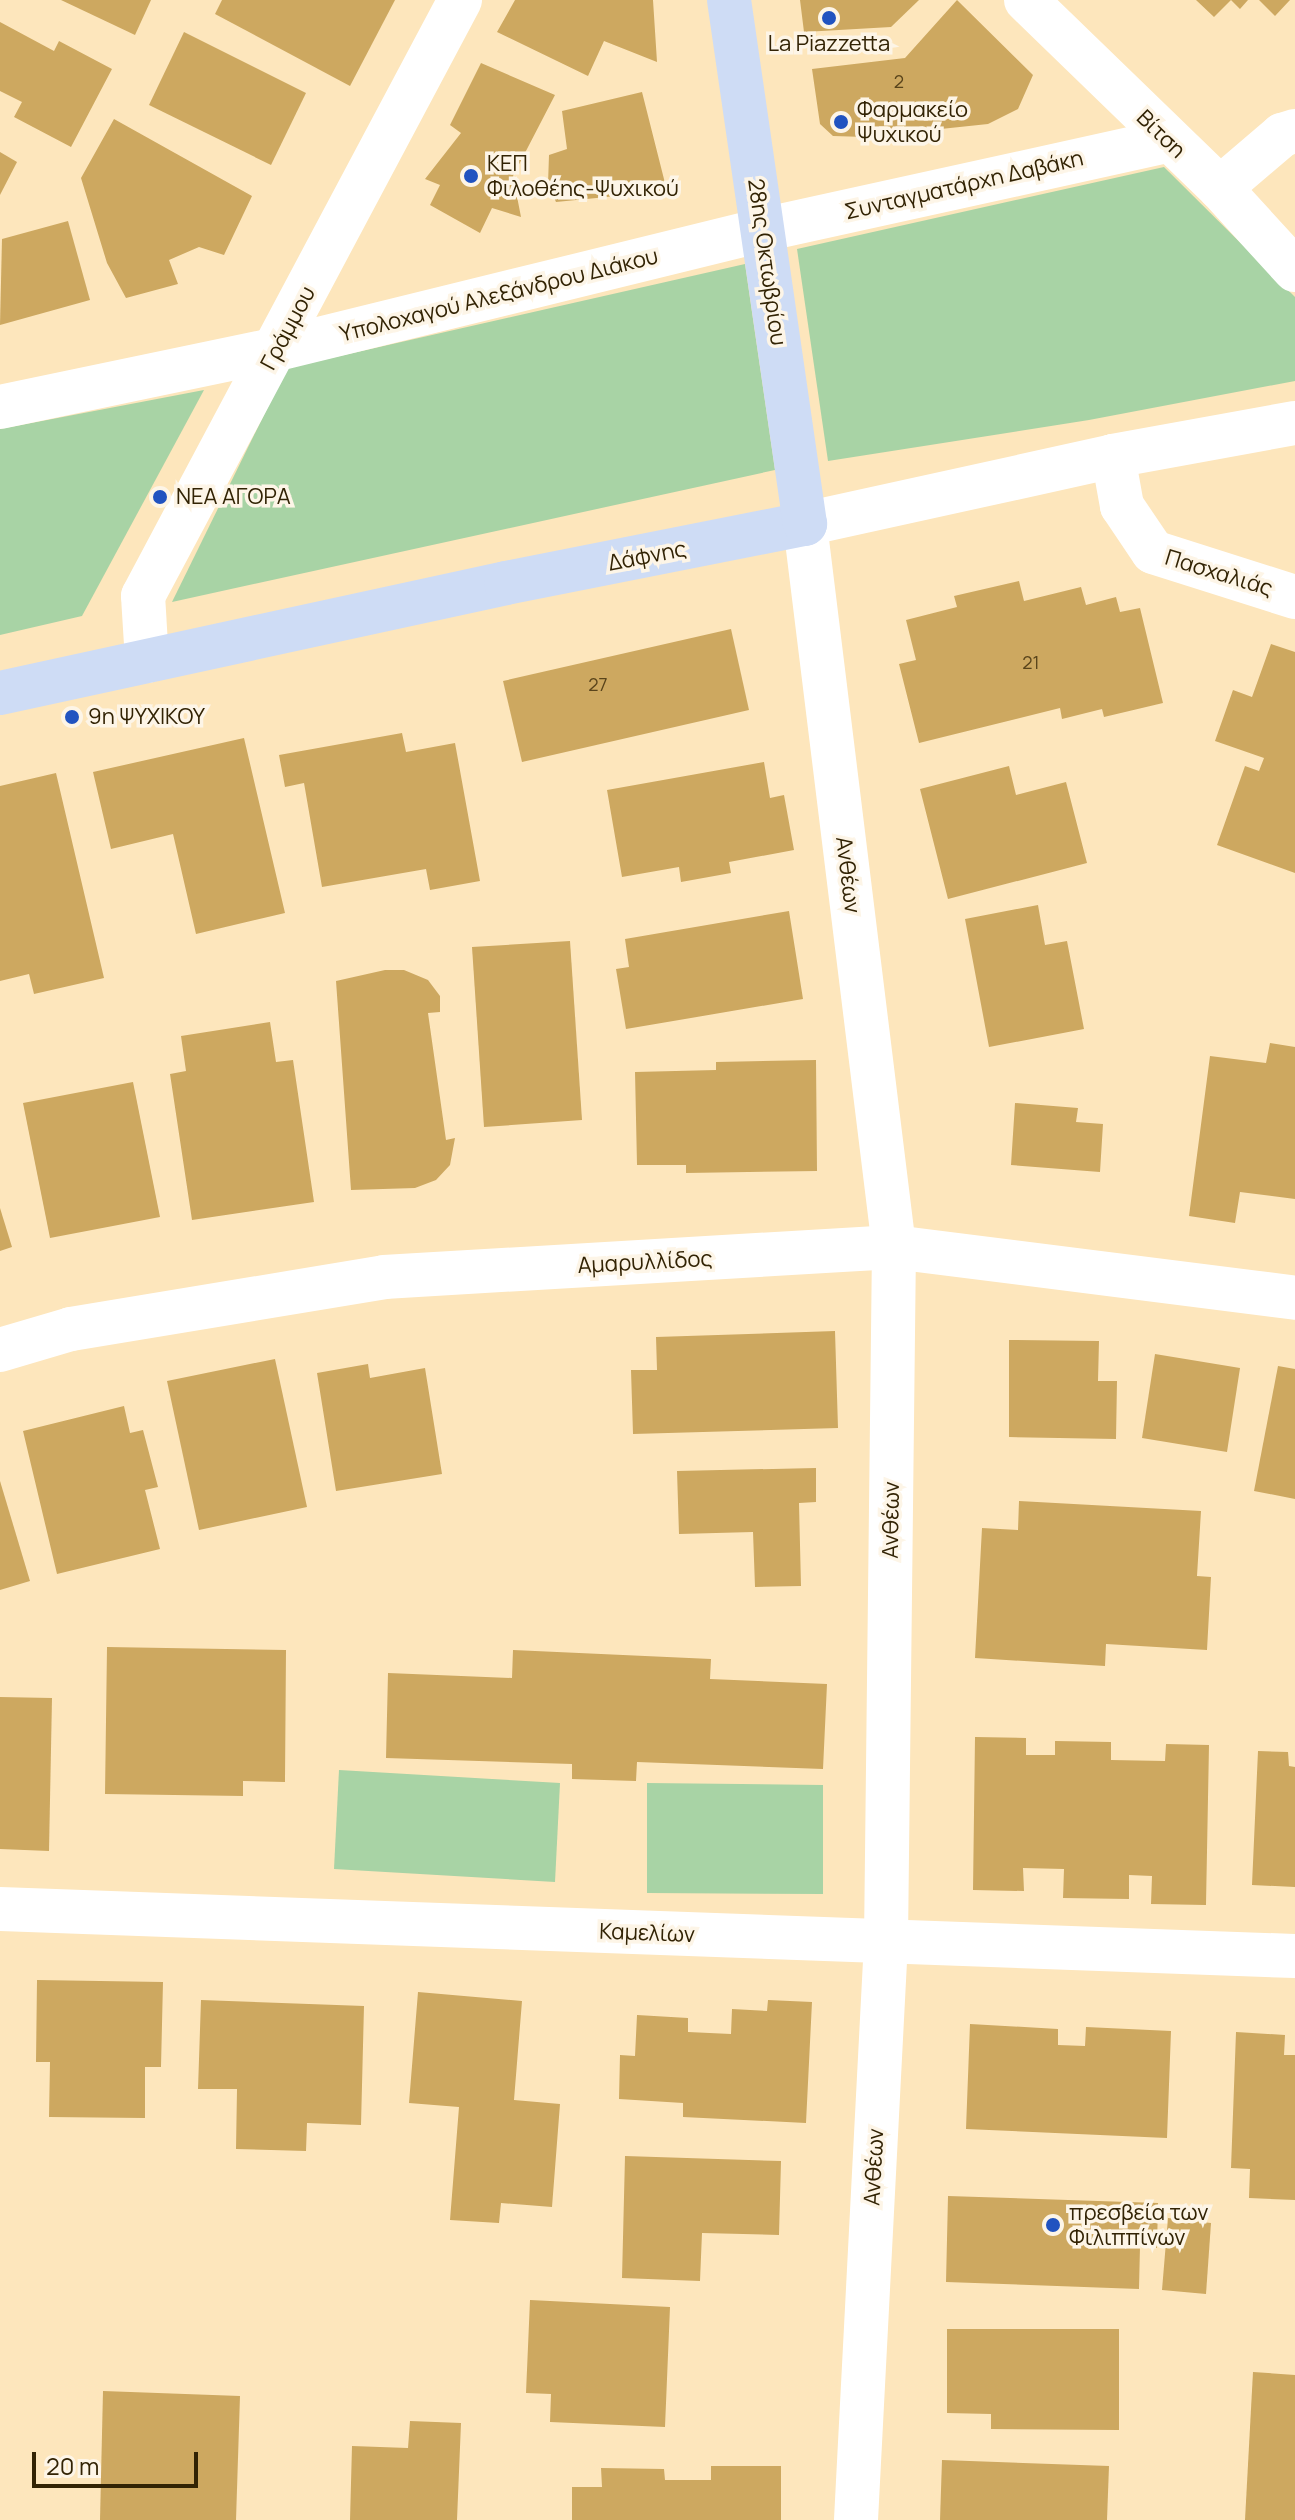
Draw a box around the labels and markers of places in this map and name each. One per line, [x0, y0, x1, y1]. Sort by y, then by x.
marker: La Piazzetta [820, 9, 838, 27]
place label: La Piazzetta [768, 31, 890, 57]
place label: Φαρμακείο Ψυχικού [857, 96, 968, 148]
marker: Φαρμακείο Ψυχικού [832, 113, 850, 131]
place label: ΚΕΠ Φιλοθέης-Ψυχικού [487, 150, 679, 202]
marker: ΚΕΠ Φιλοθέης-Ψυχικού [462, 167, 480, 185]
place label: ΝΕΑ ΑΓΟΡΑ [176, 484, 291, 510]
marker: ΝΕΑ ΑΓΟΡΑ [151, 488, 169, 506]
place label: 9η ΨΥΧΙΚΟΥ [88, 704, 205, 730]
marker: 9η ΨΥΧΙΚΟΥ [63, 708, 81, 726]
place label: πρεσβεία των Φιλιππίνων [1069, 2199, 1208, 2250]
marker: πρεσβεία των Φιλιππίνων [1044, 2216, 1062, 2234]

